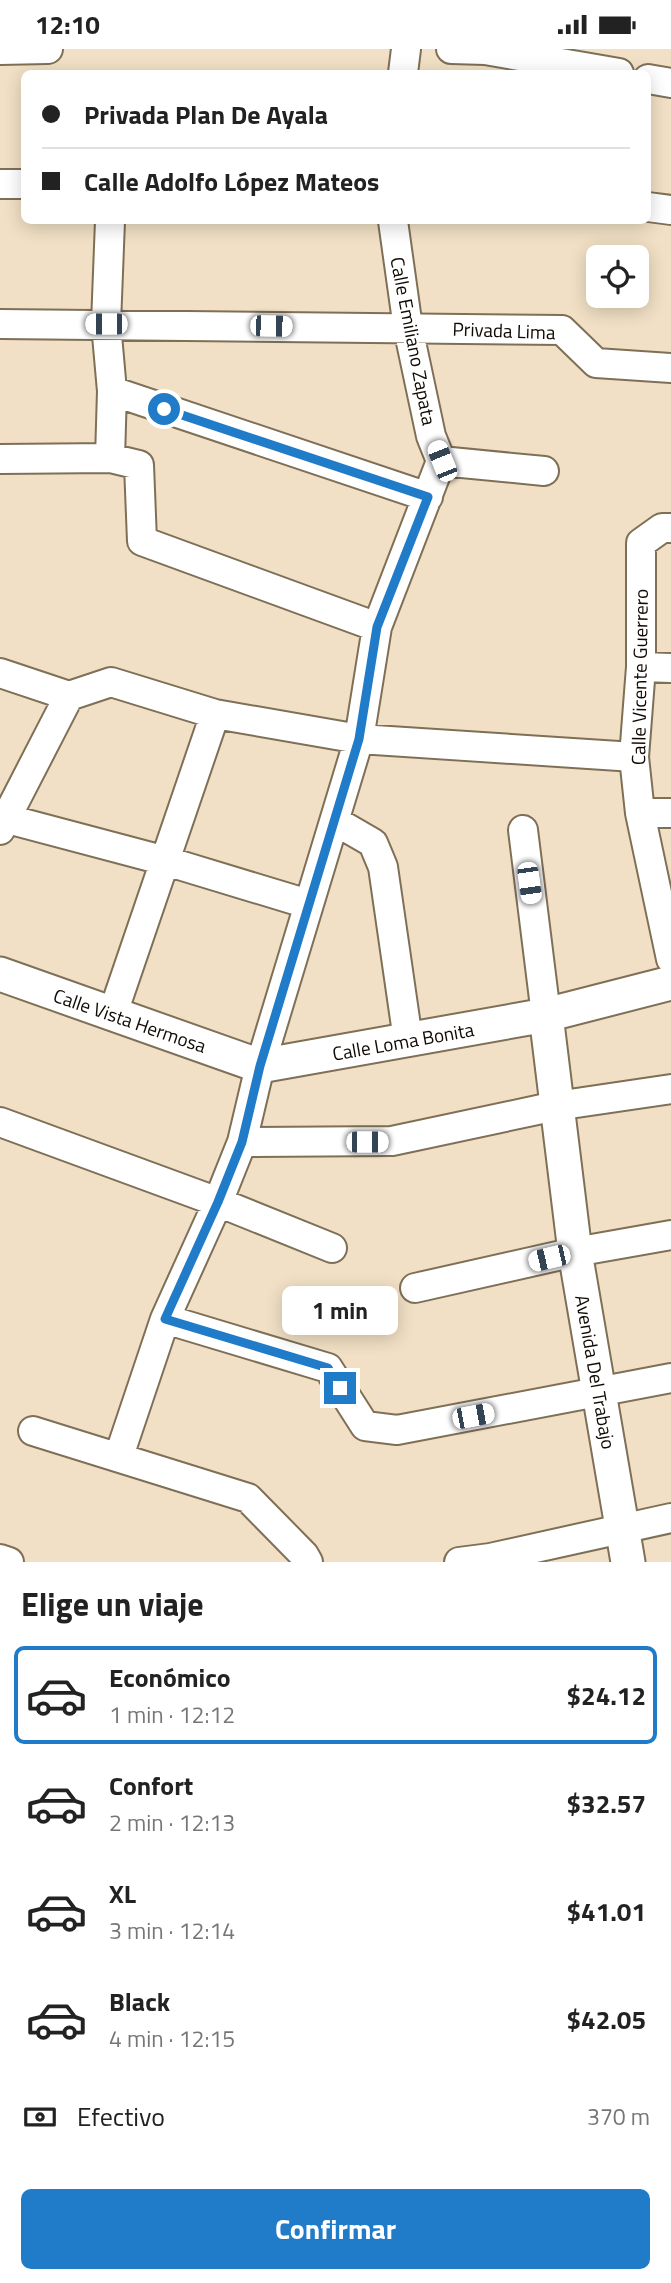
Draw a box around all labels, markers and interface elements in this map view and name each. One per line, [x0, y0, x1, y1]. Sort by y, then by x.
text: 12:10 [35, 5, 100, 44]
text: Privada Plan De Ayala [84, 95, 328, 134]
text: Calle Adolfo López Mateos [84, 162, 379, 201]
map controls [586, 245, 649, 308]
button: locate [586, 245, 649, 308]
street label: Calle Emiliano Zapata [383, 254, 445, 428]
car [86, 314, 128, 335]
street label: Privada Lima [452, 314, 556, 346]
car [250, 315, 293, 337]
route start [148, 393, 180, 425]
car [425, 438, 460, 484]
street label: Calle Vicente Guerrero [623, 589, 655, 765]
car [516, 861, 543, 905]
street label: Calle Vista Hermosa [50, 980, 211, 1060]
street label: Calle Loma Bonita [330, 1014, 477, 1068]
car [347, 1132, 389, 1153]
car [527, 1243, 572, 1273]
callout: 1 min [282, 1287, 398, 1335]
text: 1 min [312, 1293, 368, 1328]
street label: Avenida Del Trabajo [568, 1293, 624, 1451]
route end [324, 1372, 356, 1404]
car [451, 1402, 496, 1430]
text: Elige un viaje [21, 1580, 204, 1628]
text: Económico [109, 1658, 231, 1697]
icon: car [25, 1664, 88, 1727]
text: $24.12 [567, 1676, 646, 1715]
text: 1 min · 12:12 [109, 1697, 235, 1732]
text: Confort [109, 1766, 193, 1805]
icon: car [25, 1772, 88, 1835]
text: $32.57 [567, 1784, 646, 1823]
text: 2 min · 12:13 [109, 1805, 235, 1840]
text: XL [109, 1874, 136, 1913]
icon: car [25, 1880, 88, 1943]
text: $41.01 [567, 1892, 646, 1931]
text: 3 min · 12:14 [109, 1913, 235, 1948]
text: Black [109, 1982, 170, 2021]
icon: car [25, 1988, 88, 2051]
text: $42.05 [567, 2000, 646, 2039]
text: 4 min · 12:15 [109, 2021, 235, 2056]
text: Efectivo [77, 2097, 165, 2136]
icon: cash [21, 2098, 59, 2136]
text: 370 m [587, 2099, 650, 2134]
button: Confirmar [21, 2189, 650, 2269]

